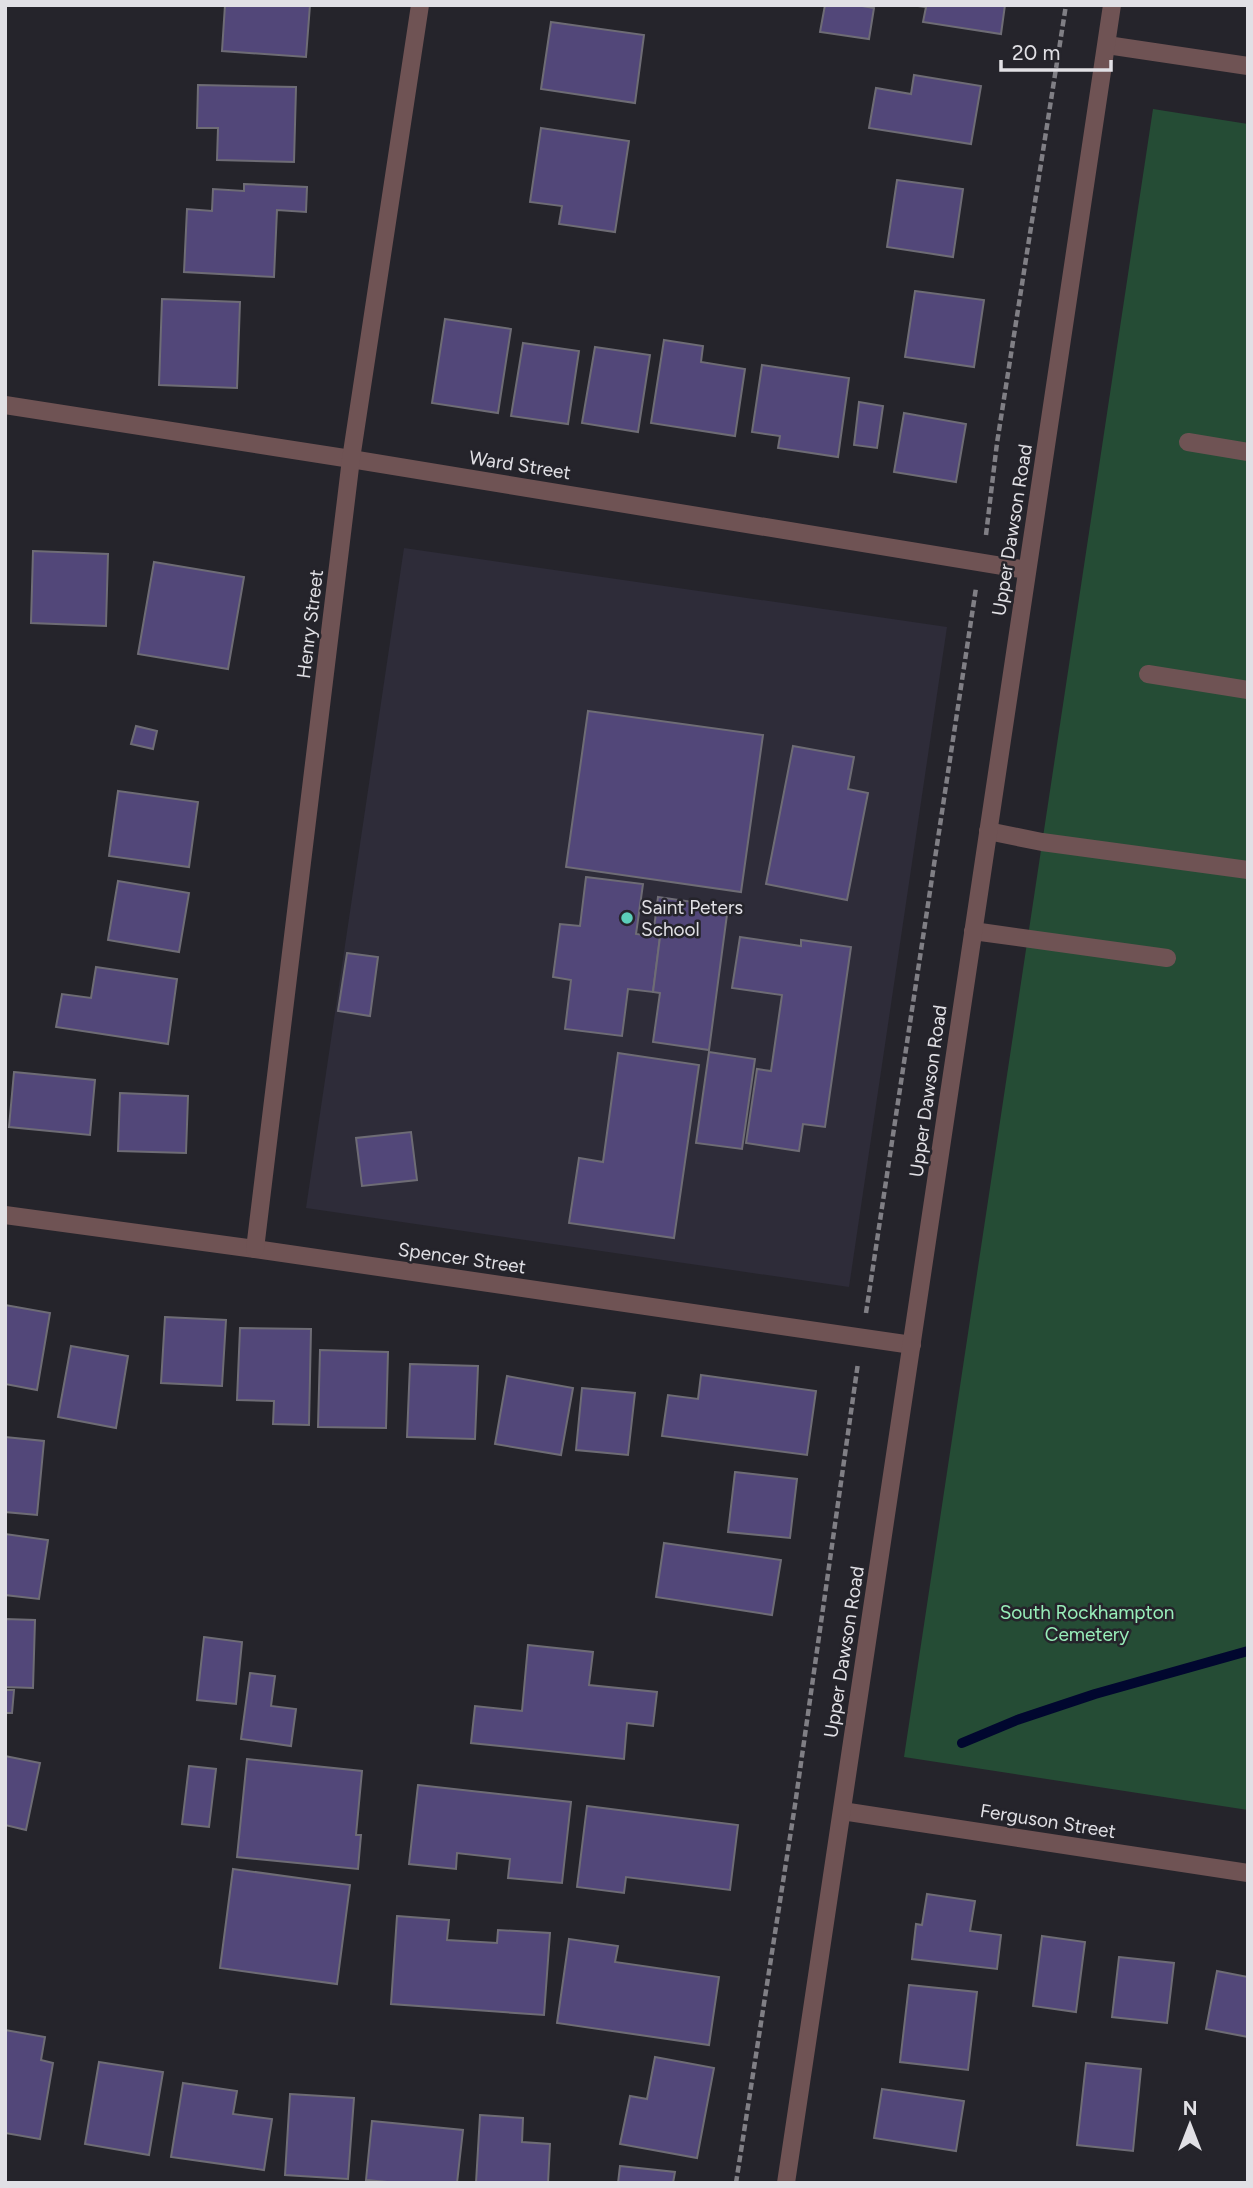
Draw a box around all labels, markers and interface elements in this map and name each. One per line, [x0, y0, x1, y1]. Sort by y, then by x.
scale bar [1001, 28, 1111, 72]
text: 20 m [1012, 40, 1060, 65]
street label: Upper Dawson Road [987, 442, 1037, 618]
street label: Ward Street [468, 446, 572, 484]
street label: Henry Street [292, 568, 328, 680]
place label: Saint Peters School [641, 896, 743, 941]
marker: Saint Peters School [619, 910, 635, 926]
street label: Upper Dawson Road [905, 1003, 951, 1179]
street label: Spencer Street [397, 1238, 527, 1278]
street label: Upper Dawson Road [819, 1564, 869, 1740]
park label: South Rockhampton Cemetery [1000, 1601, 1174, 1646]
street label: Ferguson Street [978, 1799, 1118, 1843]
north arrow [1155, 2090, 1225, 2160]
text: N [1183, 2097, 1197, 2120]

